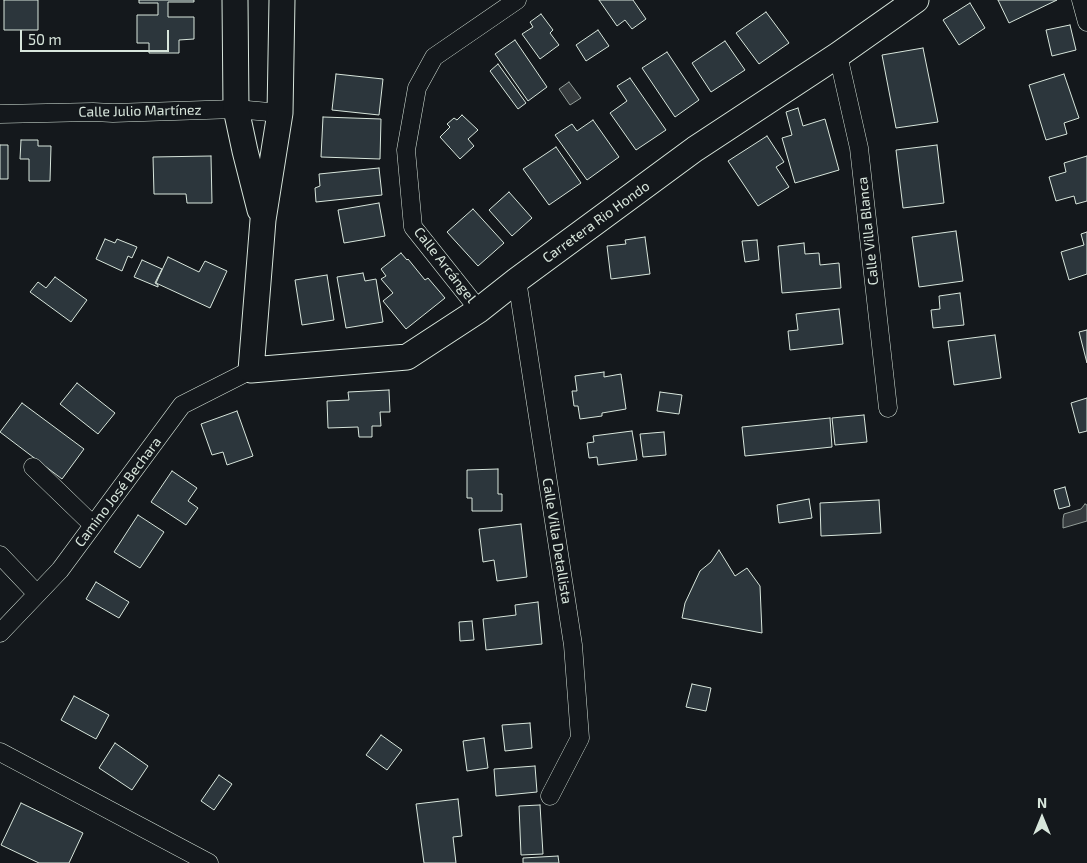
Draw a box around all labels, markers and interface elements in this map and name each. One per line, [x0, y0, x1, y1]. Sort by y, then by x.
scale bar [22, 20, 171, 52]
text: 50 m [28, 30, 62, 48]
street label: Calle Julio Martínez [78, 102, 202, 120]
street label: Calle Villa Blanca [854, 176, 882, 286]
street label: Carretera Rio Hondo [539, 178, 653, 266]
street label: Calle Arcángel [410, 224, 480, 306]
street label: Camino José Bechara [71, 434, 165, 550]
street label: Calle Villa Detallista [539, 477, 575, 605]
north arrow [1017, 793, 1067, 843]
text: N [1037, 794, 1047, 811]

